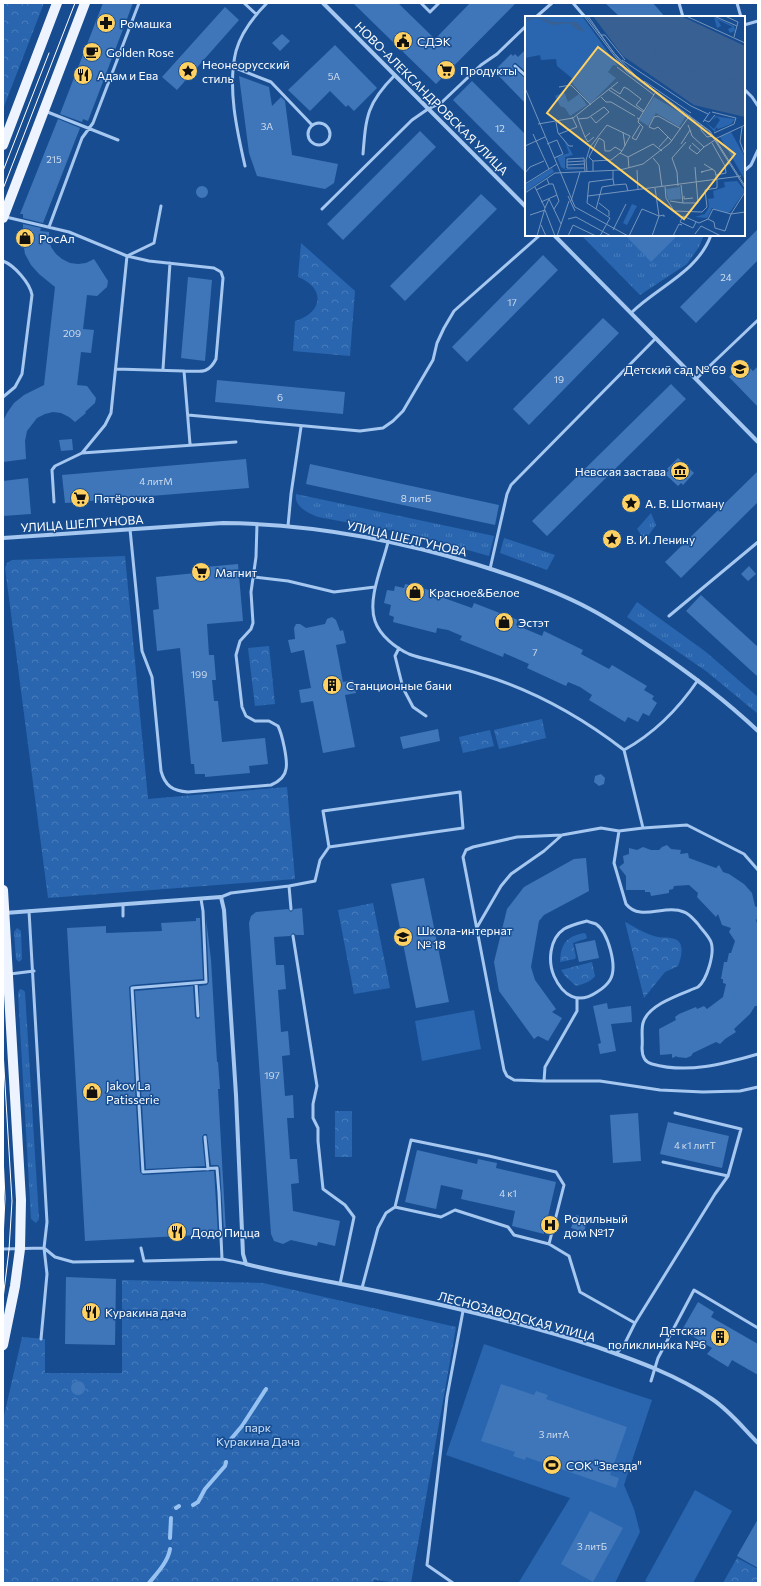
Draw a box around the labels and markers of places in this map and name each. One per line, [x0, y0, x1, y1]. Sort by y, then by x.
pharmacy icon: Ромашка [95, 12, 117, 34]
place label: Ромашка [120, 16, 172, 30]
public building icon: СДЭК [392, 30, 414, 52]
place label: СДЭК [417, 34, 451, 48]
cafe icon: Golden Rose [81, 41, 103, 63]
place label: Golden Rose [106, 45, 174, 59]
place label: Неонеорусский стиль [202, 57, 290, 85]
supermarket icon: Продукты [435, 59, 457, 81]
place icon: Неонеорусский стиль [177, 60, 199, 82]
place label: Продукты [460, 63, 517, 77]
restaurant icon: Адам и Ева [72, 64, 94, 86]
place label: Адам и Ева [97, 68, 158, 82]
shop icon: РосАл [14, 227, 36, 249]
place label: РосАл [39, 231, 75, 245]
school or university icon: Детский сад № 69 [729, 358, 751, 380]
place label: Детский сад № 69 [624, 362, 726, 376]
museum icon: Невская застава [669, 460, 691, 482]
place label: Невская застава [575, 464, 666, 478]
supermarket icon: Пятёрочка [69, 487, 91, 509]
place label: Пятёрочка [94, 491, 154, 505]
place icon: А. В. Шотману [620, 492, 642, 514]
place label: А. В. Шотману [645, 496, 724, 510]
place icon: В. И. Ленину [601, 528, 623, 550]
place label: В. И. Ленину [626, 532, 695, 546]
supermarket icon: Магнит [190, 561, 212, 583]
place label: Магнит [215, 565, 258, 579]
shop icon: Красное&Белое [404, 581, 426, 603]
place label: Красное&Белое [429, 585, 520, 599]
shop icon: Эстэт [493, 611, 515, 633]
place label: Эстэт [518, 615, 550, 629]
building icon: Станционные бани [321, 674, 343, 696]
place label: Станционные бани [346, 678, 452, 692]
place label: Школа-интернат № 18 [417, 923, 513, 951]
school or university icon: Школа-интернат № 18 [392, 926, 414, 948]
place label: Jakov La Patisserie [106, 1078, 159, 1106]
shop icon: Jakov La Patisserie [81, 1081, 103, 1103]
place label: Родильный дом №17 [564, 1211, 628, 1239]
hospital icon: Родильный дом №17 [539, 1214, 561, 1236]
restaurant icon: Додо Пицца [166, 1221, 188, 1243]
place label: Додо Пицца [191, 1225, 260, 1239]
restaurant icon: Куракина дача [80, 1301, 102, 1323]
place label: Куракина дача [105, 1305, 187, 1319]
place label: Детская поликлиника №6 [608, 1323, 706, 1351]
building icon: Детская поликлиника №6 [709, 1326, 731, 1348]
sports icon: СОК "Звезда" [541, 1454, 563, 1476]
place label: СОК "Звезда" [566, 1458, 642, 1472]

